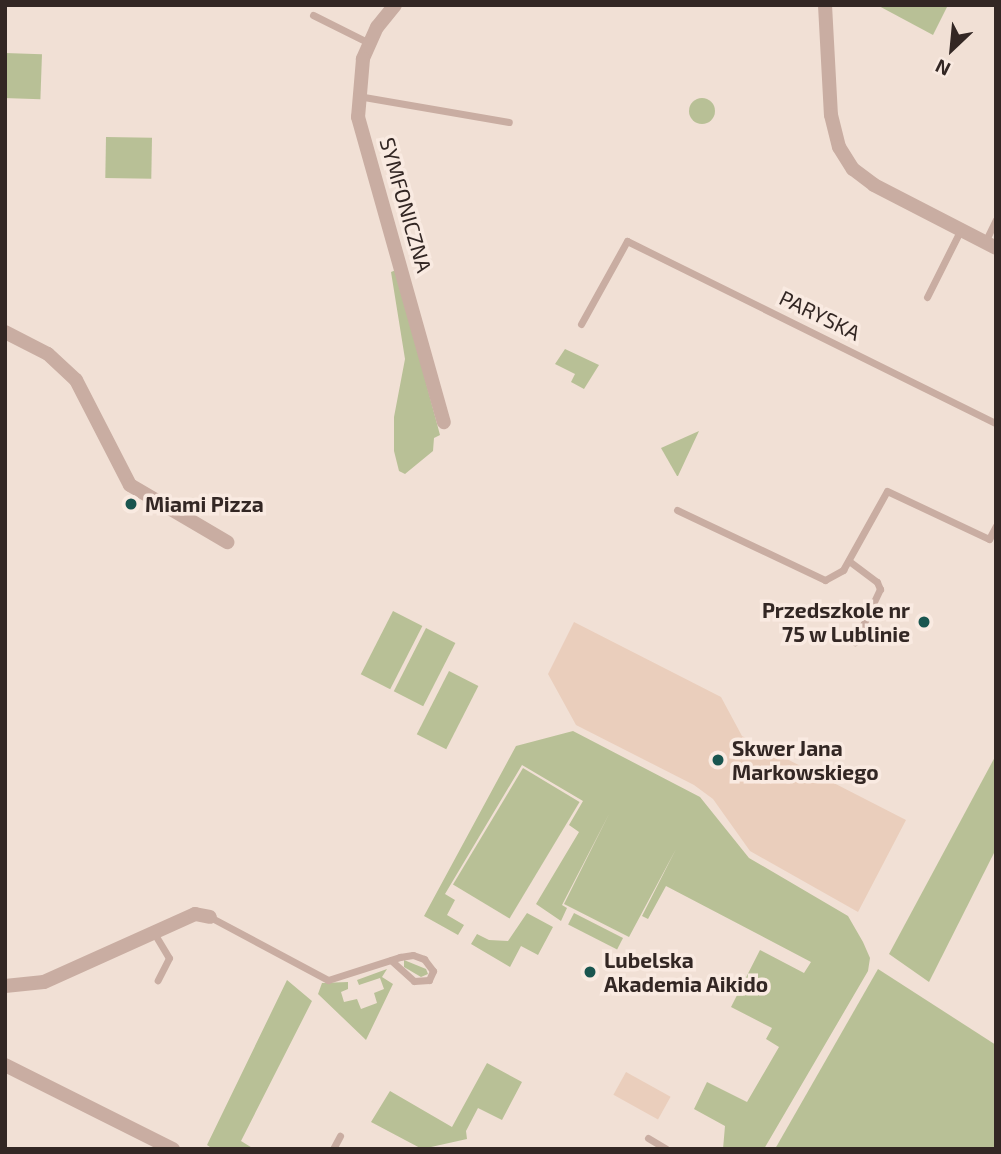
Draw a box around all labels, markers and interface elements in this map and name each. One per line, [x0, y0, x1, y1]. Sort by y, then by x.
north arrow [917, 14, 987, 84]
text: N [931, 55, 954, 82]
street label: SYMFONICZNA [375, 135, 437, 275]
street label: PARYSKA [776, 285, 864, 345]
place label: Miami Pizza [145, 491, 264, 517]
marker: Miami Pizza [123, 496, 139, 512]
place label: Przedszkole nr 75 w Lublinie [762, 597, 910, 647]
marker: Przedszkole nr 75 w Lublinie [916, 614, 932, 630]
place label: Skwer Jana Markowskiego [732, 735, 879, 785]
marker: Skwer Jana Markowskiego [710, 752, 726, 768]
place label: Lubelska Akademia Aikido [604, 947, 769, 997]
marker: Lubelska Akademia Aikido [582, 964, 598, 980]

